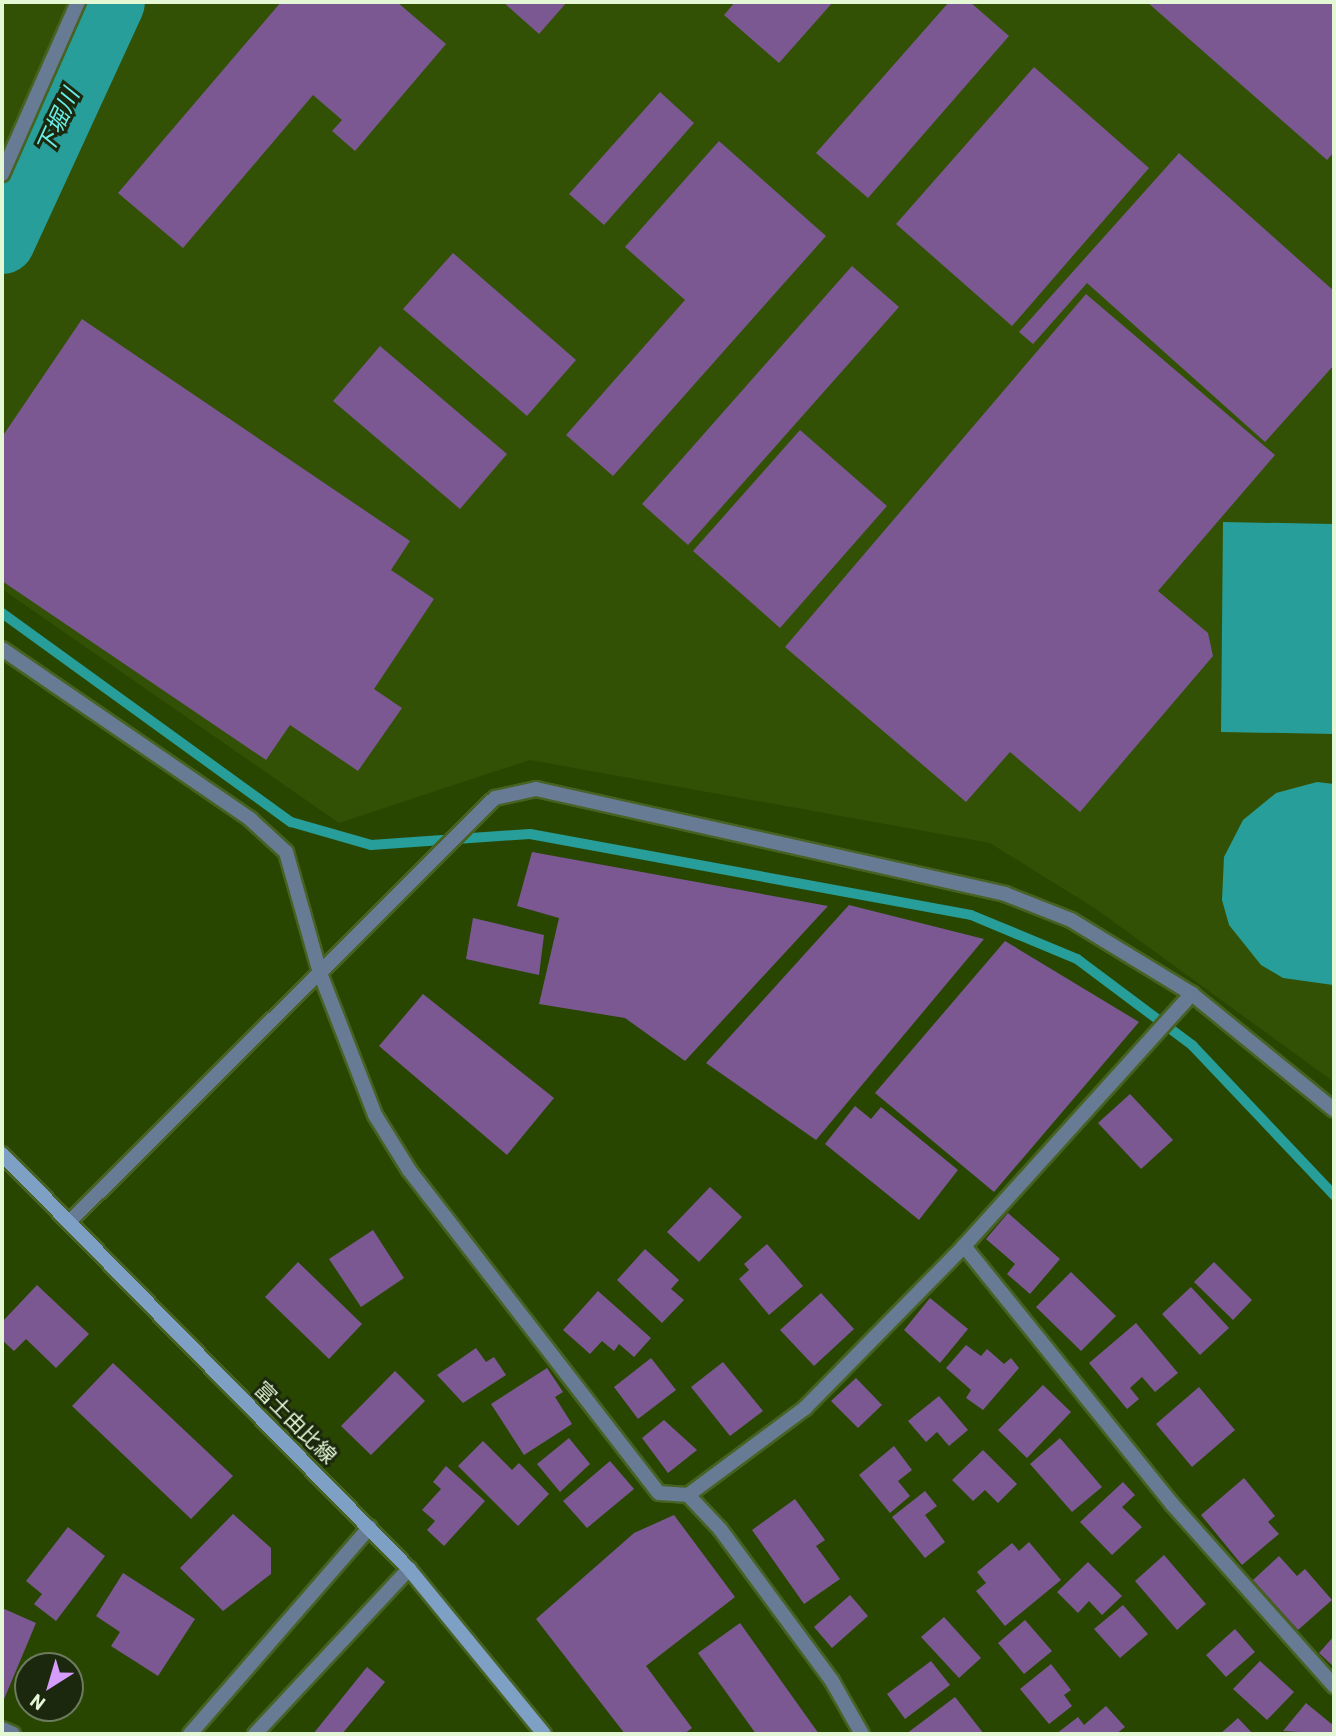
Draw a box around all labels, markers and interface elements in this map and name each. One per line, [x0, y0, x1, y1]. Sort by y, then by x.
water label: 下堀川 [30, 84, 84, 158]
street label: 富士由比線 [250, 1376, 342, 1468]
north arrow [14, 1652, 84, 1722]
text: N [25, 1690, 49, 1716]

